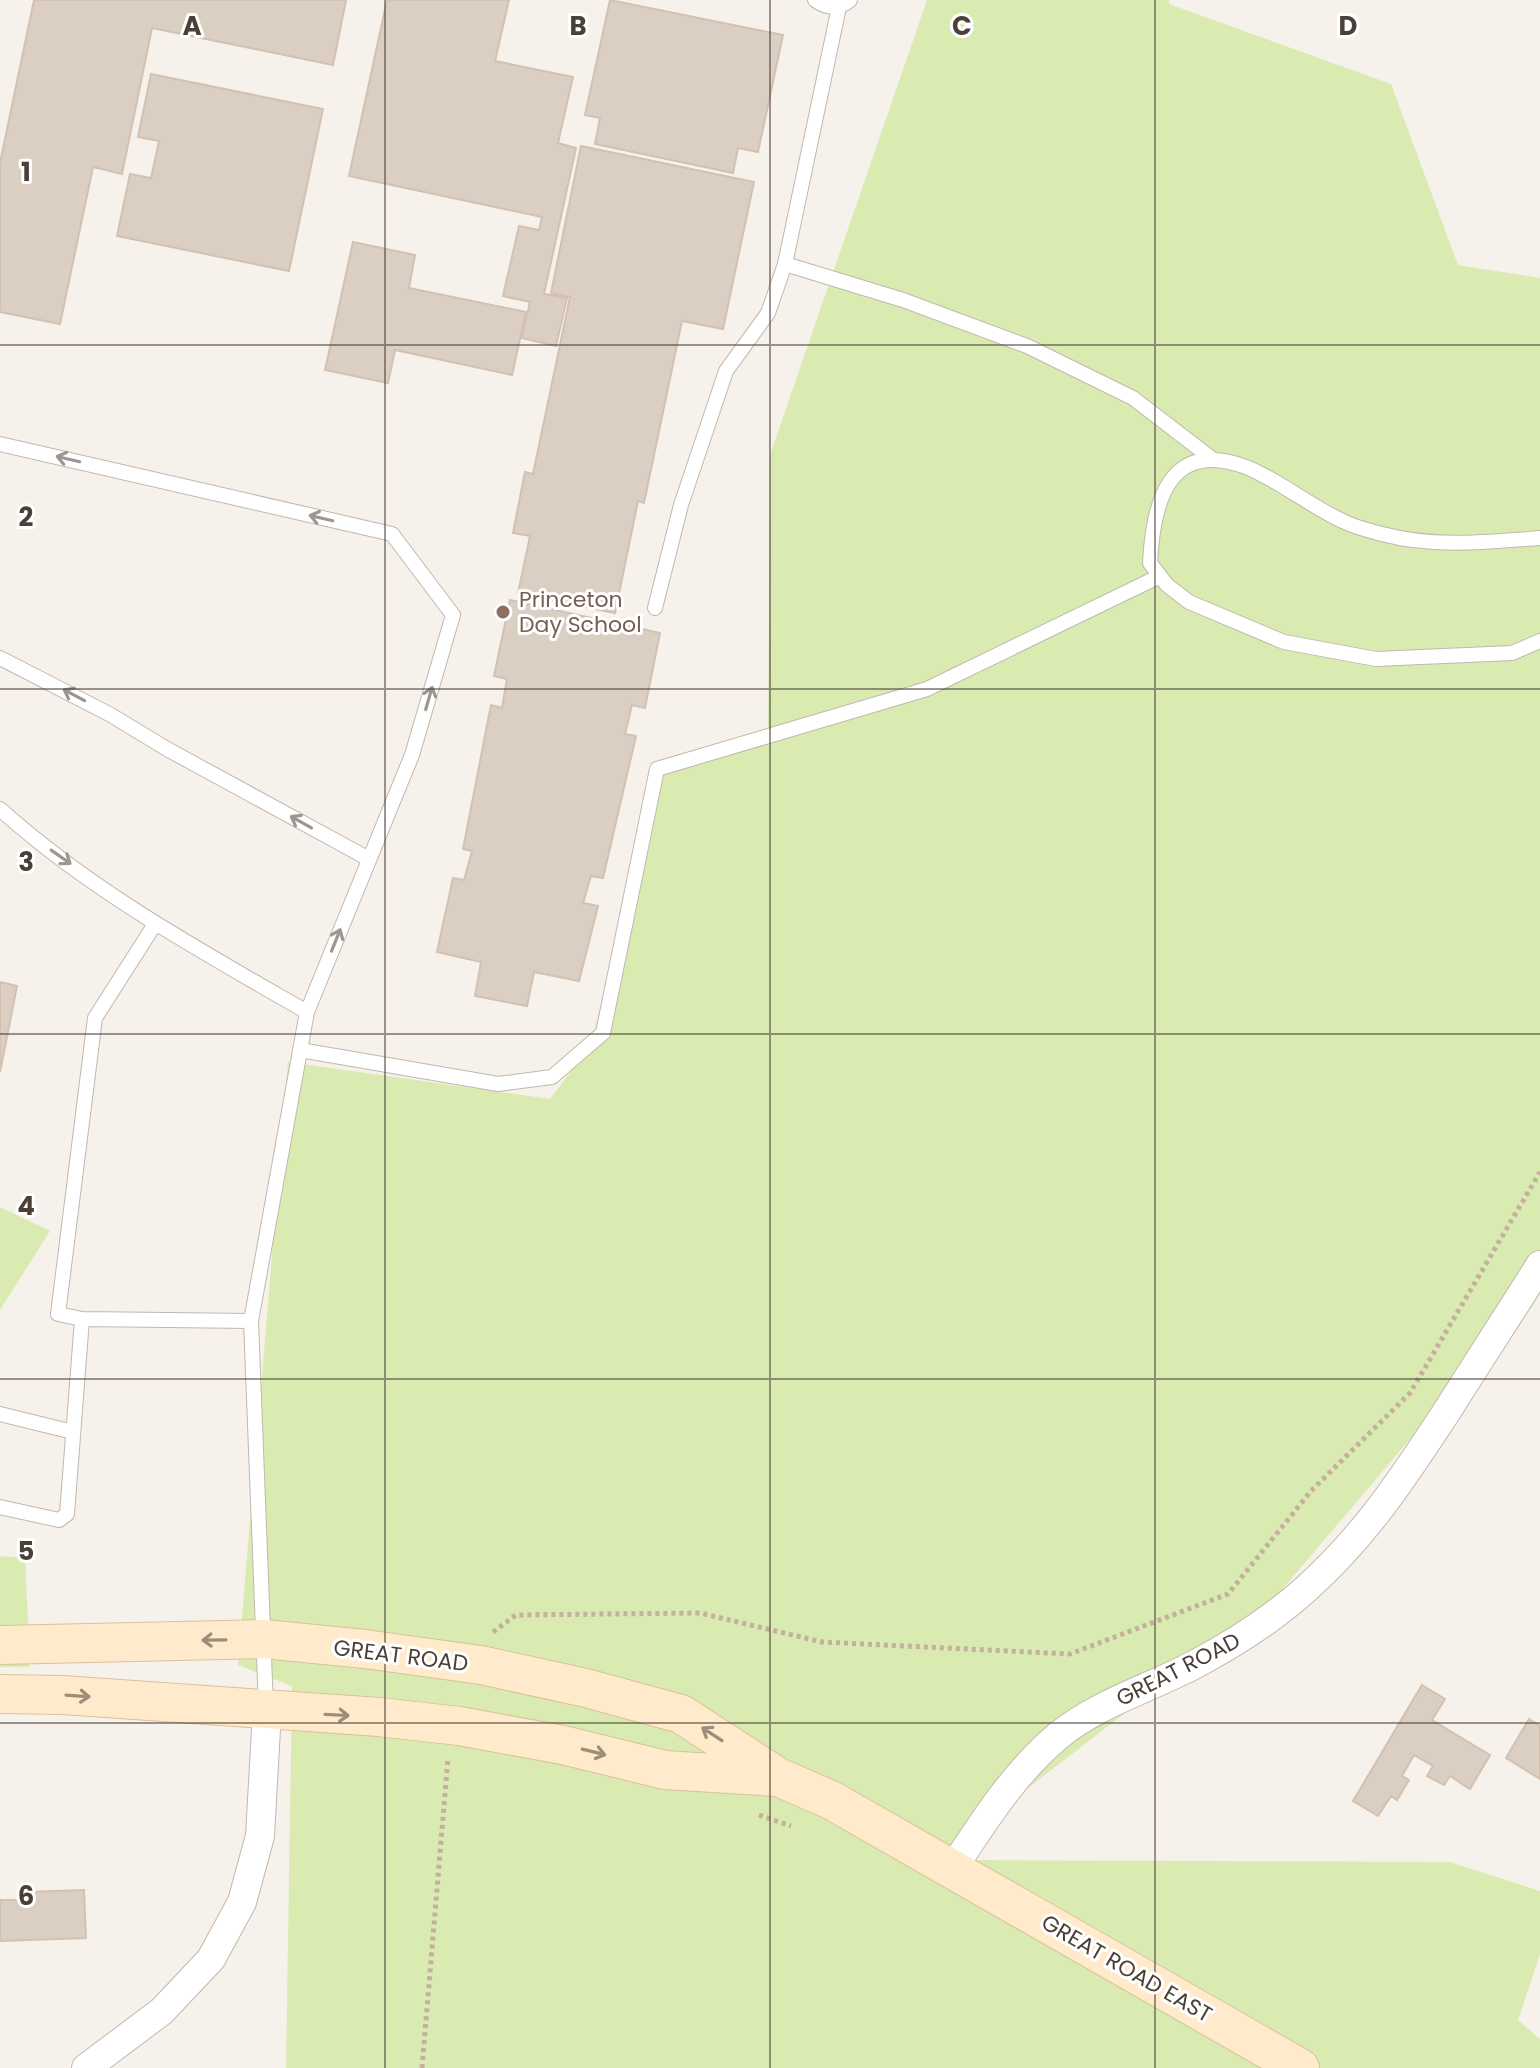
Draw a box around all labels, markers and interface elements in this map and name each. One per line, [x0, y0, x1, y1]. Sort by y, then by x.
text: A [182, 8, 202, 44]
text: B [569, 8, 587, 44]
text: C [952, 8, 972, 44]
text: D [1339, 8, 1358, 44]
text: 1 [21, 154, 31, 190]
one-way arrow [56, 451, 81, 466]
text: 2 [19, 499, 34, 535]
one-way arrow [309, 509, 335, 524]
place label: Princeton Day School [519, 584, 642, 640]
marker: Princeton Day School [494, 603, 512, 621]
one-way arrow [422, 685, 437, 711]
one-way arrow [62, 687, 86, 703]
one-way arrow [289, 814, 313, 830]
text: 3 [18, 844, 34, 880]
one-way arrow [50, 849, 72, 865]
one-way arrow [330, 928, 344, 953]
text: 4 [17, 1188, 35, 1224]
text: 5 [18, 1533, 34, 1569]
street label: GREAT ROAD [1111, 1625, 1246, 1714]
one-way arrow [201, 1632, 228, 1648]
street label: GREAT ROAD [332, 1632, 470, 1679]
one-way arrow [64, 1689, 91, 1704]
one-way arrow [323, 1708, 350, 1723]
one-way arrow [701, 1726, 724, 1742]
one-way arrow [581, 1746, 607, 1761]
text: 6 [18, 1878, 34, 1914]
street label: GREAT ROAD EAST [1036, 1907, 1218, 2030]

